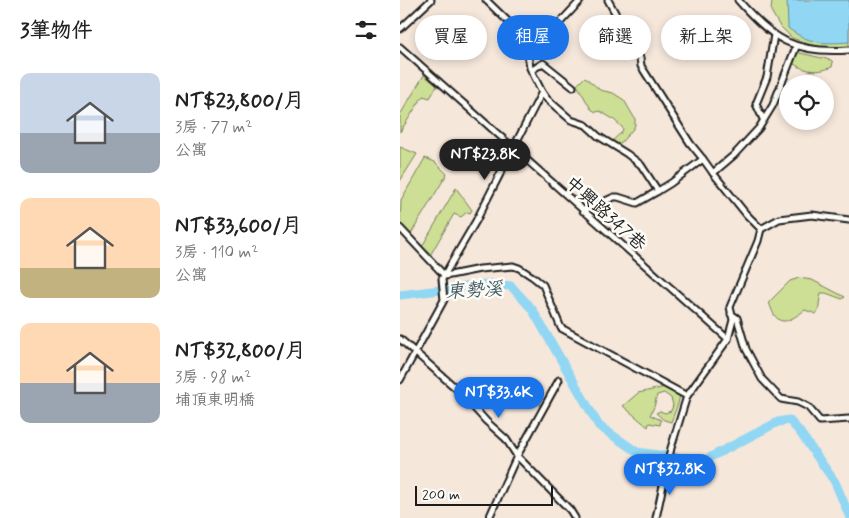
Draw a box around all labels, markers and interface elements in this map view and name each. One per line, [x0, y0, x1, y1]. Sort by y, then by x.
chip: 買屋 [415, 15, 487, 60]
chip: 租屋 [497, 15, 569, 60]
chip: 篩選 [579, 15, 651, 60]
chip: 新上架 [661, 15, 751, 60]
icon: filters [352, 16, 380, 44]
text: 3筆物件 [20, 17, 93, 45]
map controls [779, 75, 834, 130]
button: locate [779, 75, 834, 130]
text: NT$23,800/月 [175, 87, 305, 115]
icon: home [60, 93, 120, 153]
text: 3房 · 77 m² [175, 117, 252, 138]
pin: NT$23.8K [433, 138, 537, 181]
text: 公寓 [175, 140, 207, 161]
text: NT$23.8K [450, 144, 520, 165]
street label: 中興路347巷 [560, 171, 651, 256]
text: NT$33,600/月 [175, 212, 302, 240]
icon: home [60, 218, 120, 278]
text: 3房 · 110 m² [175, 242, 258, 263]
text: 公寓 [175, 265, 207, 286]
water label: 東勢溪 [445, 276, 504, 304]
text: NT$32,800/月 [175, 337, 306, 365]
icon: home [60, 343, 120, 403]
text: 3房 · 98 m² [175, 367, 251, 388]
pin: NT$33.6K [447, 376, 551, 419]
text: NT$33.6K [465, 382, 533, 403]
text: 埔頂東明橋 [175, 390, 255, 411]
pin: NT$32.8K [618, 454, 722, 496]
text: NT$32.8K [635, 459, 705, 480]
scale bar [415, 483, 552, 506]
text: 200 m [422, 486, 460, 504]

